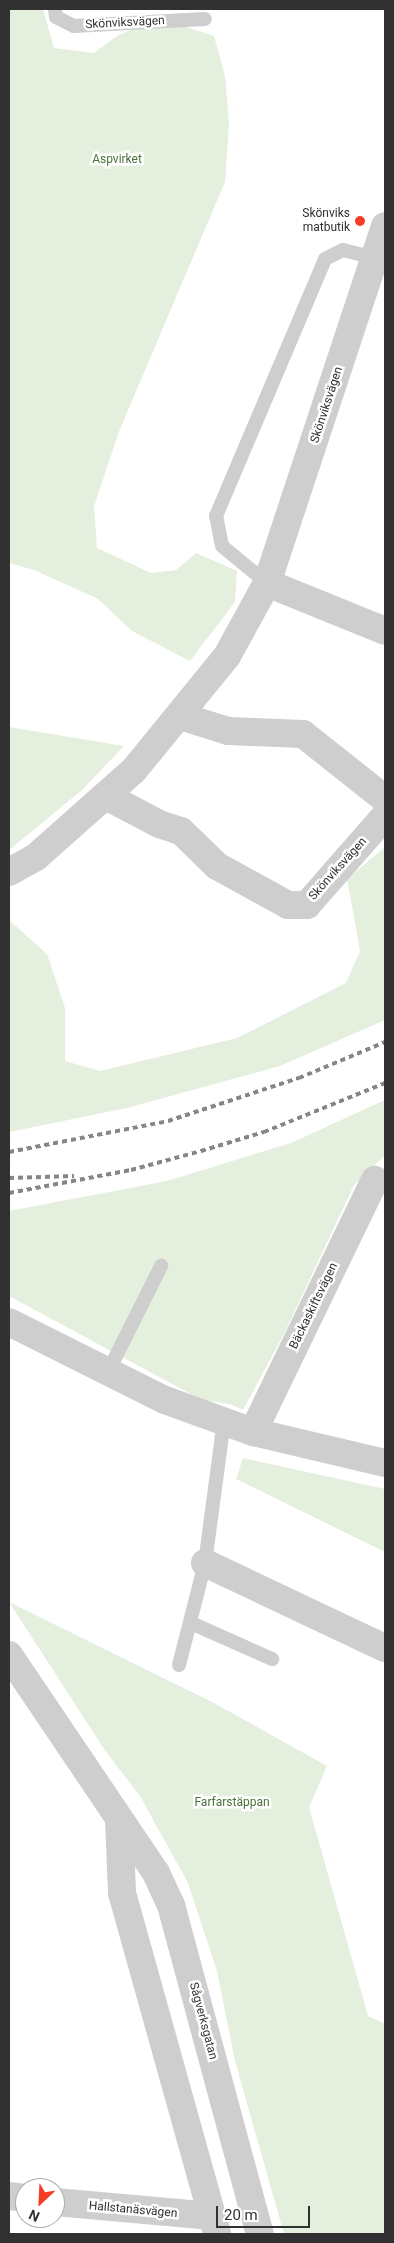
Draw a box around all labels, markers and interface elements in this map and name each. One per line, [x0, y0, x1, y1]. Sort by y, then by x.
street label: Skönviksvägen [85, 14, 165, 32]
park label: Aspvirket [92, 153, 142, 167]
place label: Skönviks matbutik [302, 207, 350, 235]
marker: Skönviks matbutik [354, 215, 366, 227]
street label: Skönviksvägen [308, 365, 346, 445]
street label: Skönviksvägen [306, 835, 370, 903]
street label: Bäckaskiftsvägen [287, 1260, 341, 1352]
park label: Farfarstäppan [194, 1796, 270, 1810]
street label: Sågverksgatan [186, 1981, 220, 2061]
north arrow [15, 2178, 65, 2228]
scale bar [219, 2196, 313, 2228]
street label: Hallstanäsvägen [88, 2199, 178, 2221]
text: N [26, 2206, 42, 2225]
text: 20 m [224, 2206, 258, 2224]

